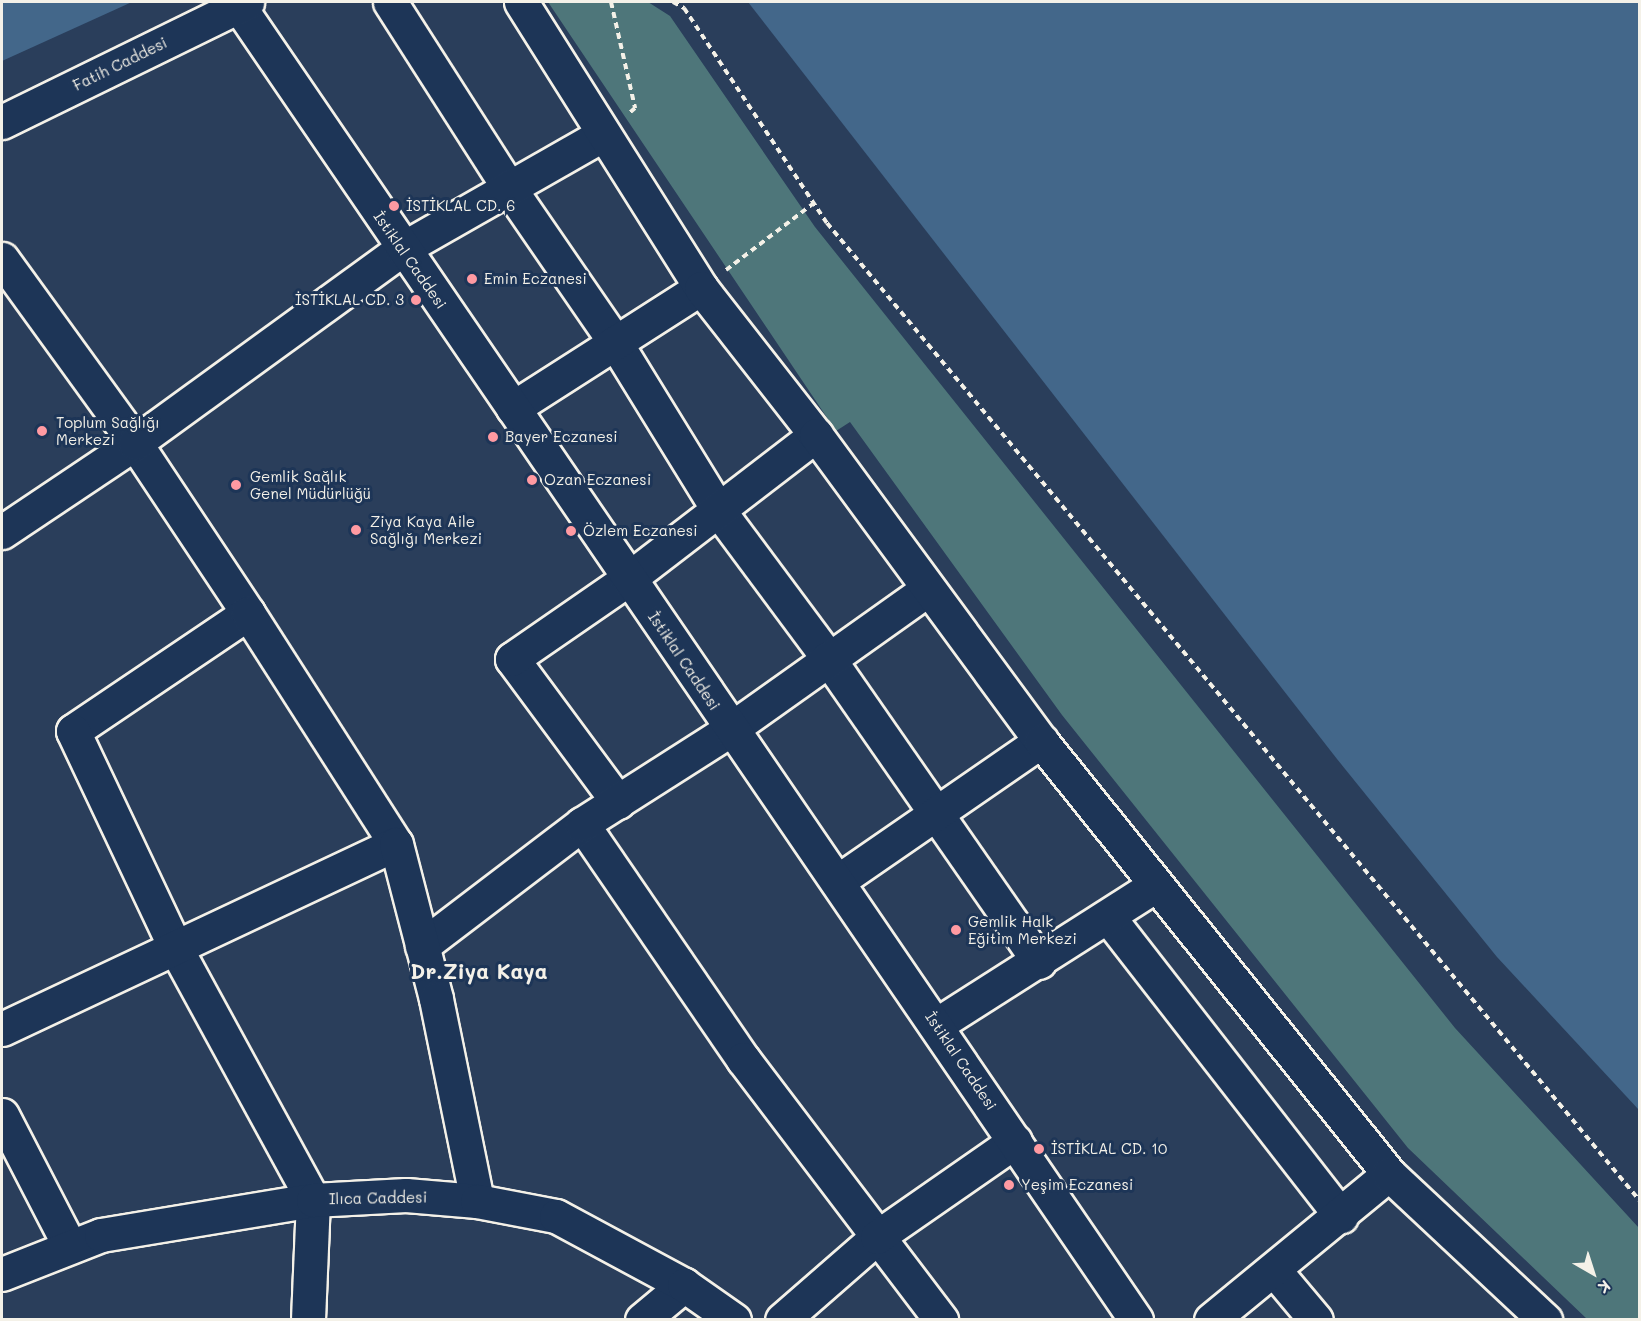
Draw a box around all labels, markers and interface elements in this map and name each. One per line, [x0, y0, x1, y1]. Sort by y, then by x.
street label: Fatih Caddesi [70, 33, 170, 95]
place label: İSTİKLAL CD. 6 [406, 197, 515, 215]
marker: İSTİKLAL CD. 6 [387, 199, 401, 213]
street label: İstiklal Caddesi [370, 208, 450, 312]
place label: Emin Eczanesi [484, 270, 587, 288]
marker: Emin Eczanesi [465, 272, 479, 286]
place label: İSTİKLAL CD. 3 [295, 291, 404, 309]
marker: İSTİKLAL CD. 3 [409, 293, 423, 307]
place label: Toplum Sağlığı Merkezi [56, 413, 160, 448]
marker: Toplum Sağlığı Merkezi [33, 422, 51, 440]
place label: Bayer Eczanesi [505, 428, 618, 446]
marker: Bayer Eczanesi [486, 430, 500, 444]
place label: Gemlik Sağlık Genel Müdürlüğü [250, 467, 371, 502]
place label: Ozan Eczanesi [544, 471, 651, 489]
marker: Ozan Eczanesi [525, 473, 539, 487]
marker: Gemlik Sağlık Genel Müdürlüğü [227, 476, 245, 494]
place label: Ziya Kaya Aile Sağlığı Merkezi [370, 512, 482, 547]
marker: Ziya Kaya Aile Sağlığı Merkezi [347, 521, 365, 539]
place label: Özlem Eczanesi [583, 522, 698, 540]
marker: Özlem Eczanesi [564, 524, 578, 538]
street label: İstiklal Caddesi [644, 608, 724, 714]
place label: Gemlik Halk Eğitim Merkezi [968, 912, 1077, 947]
marker: Gemlik Halk Eğitim Merkezi [949, 923, 963, 937]
district label: Dr.Ziya Kaya [410, 958, 548, 984]
street label: İstiklal Caddesi [921, 1008, 1001, 1114]
place label: İSTİKLAL CD. 10 [1051, 1140, 1167, 1158]
marker: İSTİKLAL CD. 10 [1032, 1142, 1046, 1156]
place label: Yeşim Eczanesi [1021, 1176, 1133, 1194]
marker: Yeşim Eczanesi [1002, 1178, 1016, 1192]
street label: Ilıca Caddesi [329, 1188, 427, 1208]
north arrow [1563, 1243, 1623, 1303]
text: K [1594, 1276, 1615, 1299]

